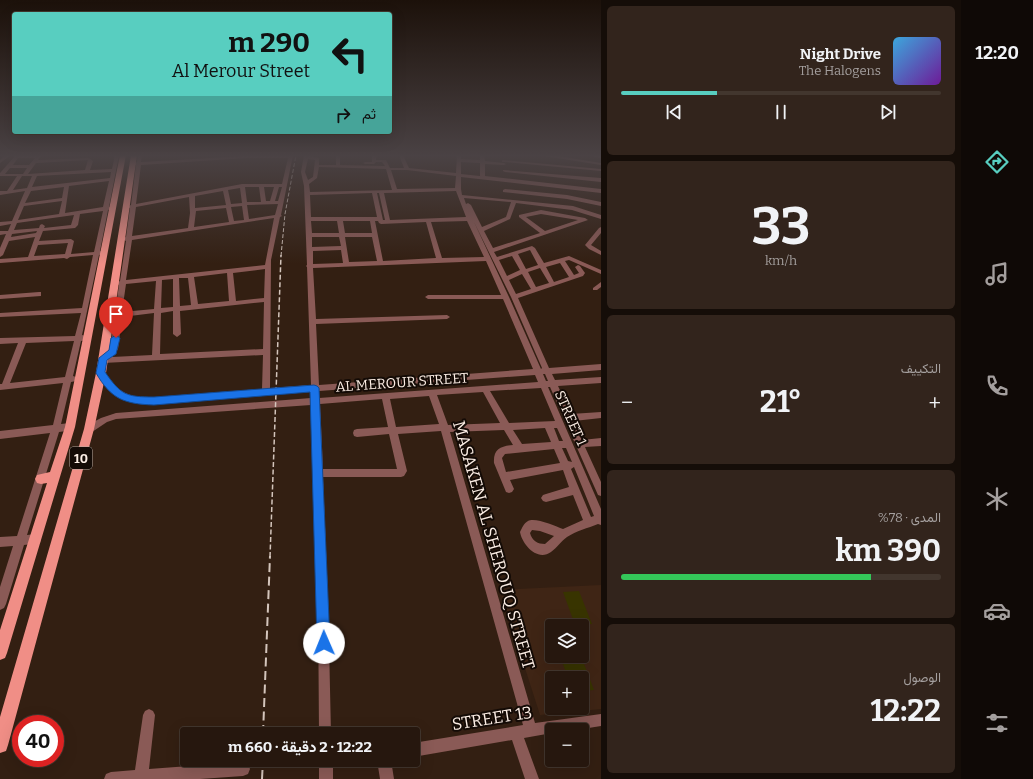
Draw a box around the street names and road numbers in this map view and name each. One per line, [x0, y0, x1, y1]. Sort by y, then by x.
street label: AL MEROUR STREET [335, 369, 469, 396]
street label: STREET 1 [551, 388, 590, 449]
street label: MASAKEN AL SHEROUQ STREET [448, 418, 539, 672]
road number: 10 [70, 447, 92, 469]
street label: STREET 13 [451, 702, 534, 735]

